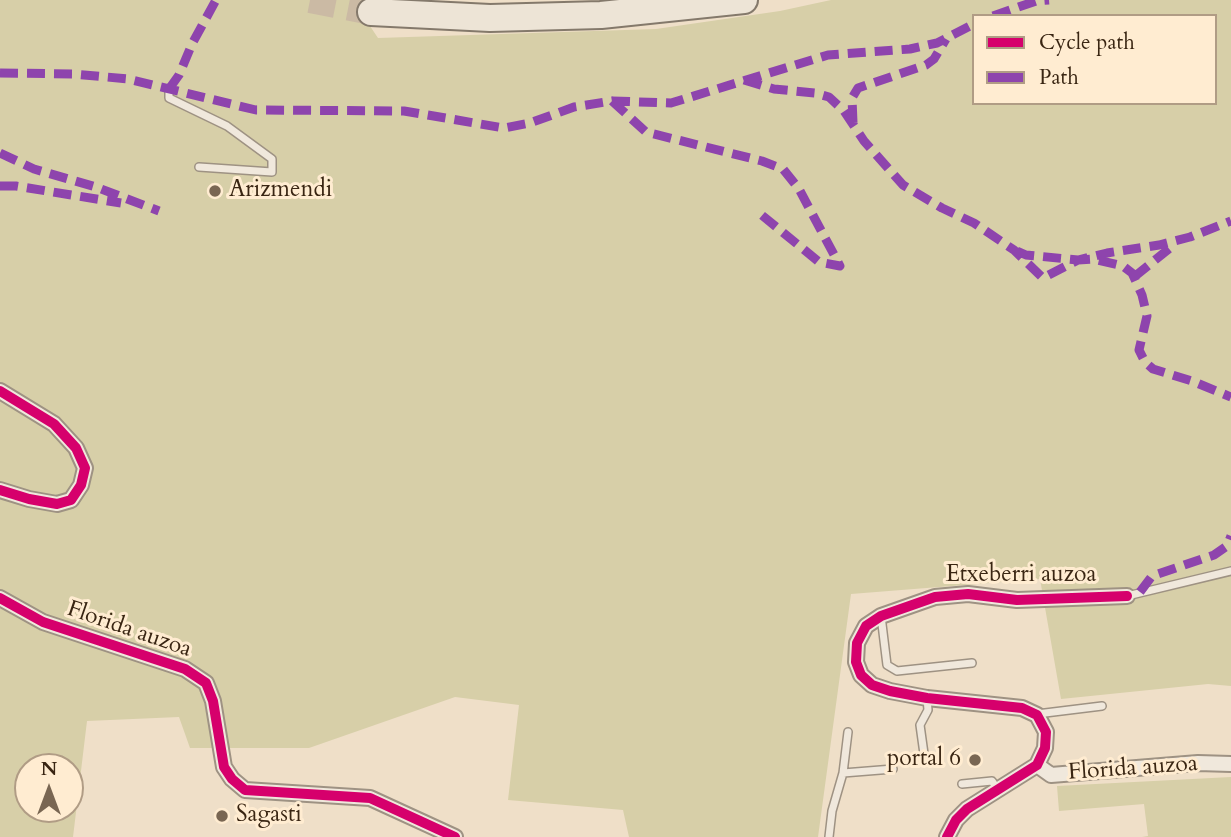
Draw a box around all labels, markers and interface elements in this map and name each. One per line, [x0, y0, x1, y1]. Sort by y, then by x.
legend [972, 14, 1217, 105]
text: Cycle path [1039, 28, 1135, 57]
text: Path [1039, 63, 1079, 92]
place label: Arizmendi [229, 177, 332, 205]
marker: Arizmendi [207, 183, 223, 199]
street label: Etxeberri auzoa [946, 562, 1096, 590]
street label: Florida auzoa [63, 596, 195, 664]
place label: portal 6 [887, 746, 961, 774]
street label: Florida auzoa [1067, 751, 1199, 787]
marker: portal 6 [967, 752, 983, 768]
north arrow [14, 753, 84, 823]
text: N [41, 756, 57, 782]
place label: Sagasti [236, 802, 302, 830]
marker: Sagasti [214, 808, 230, 824]

